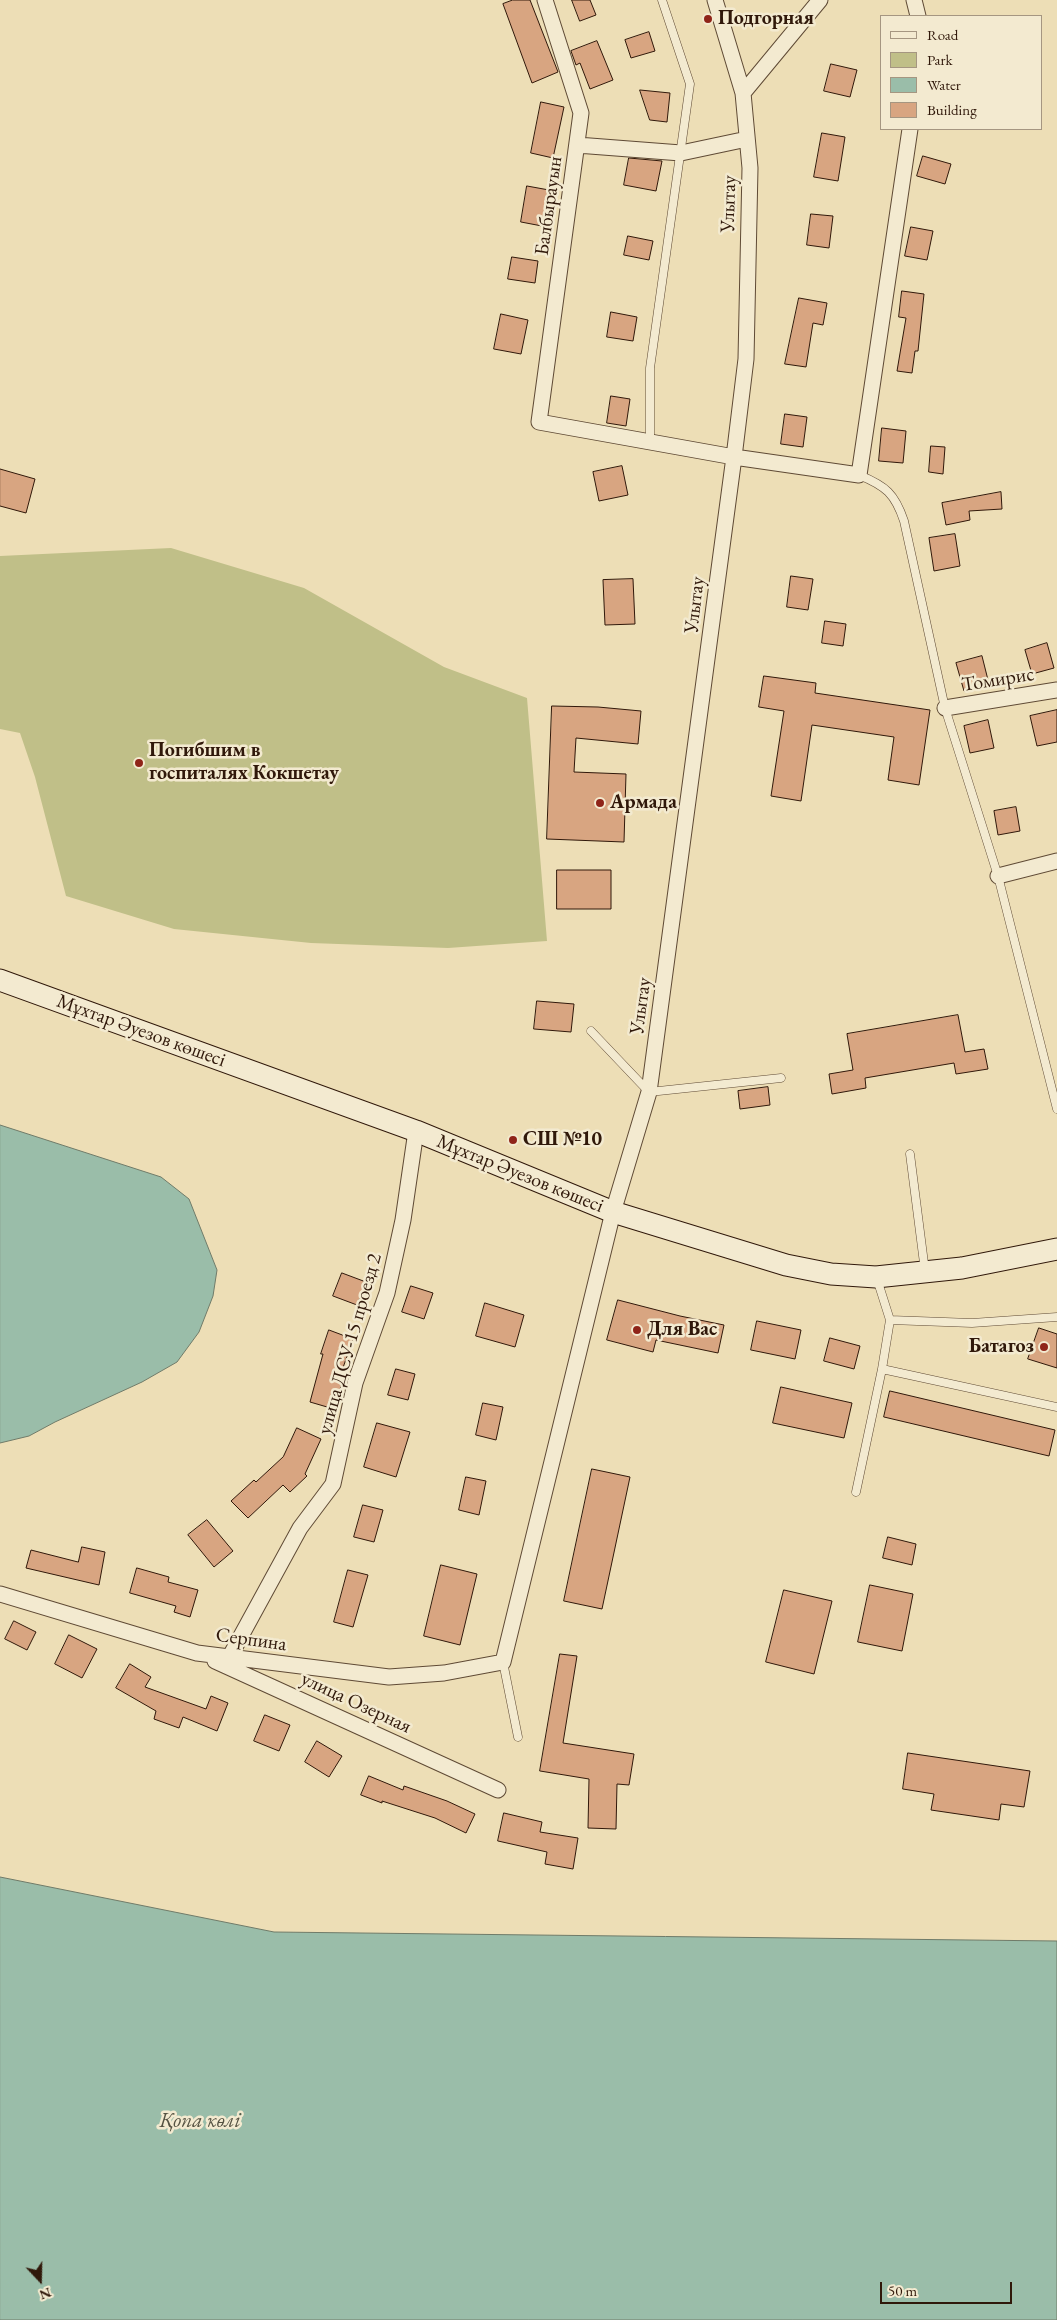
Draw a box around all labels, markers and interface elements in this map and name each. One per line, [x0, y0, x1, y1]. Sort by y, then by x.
place label: Подгорная [718, 7, 814, 31]
marker: Подгорная [702, 13, 714, 25]
legend [880, 15, 1042, 130]
text: Road [927, 25, 958, 44]
text: Park [927, 50, 953, 69]
text: Water [927, 75, 961, 94]
text: Building [927, 100, 977, 119]
street label: Балбырауын [530, 155, 568, 257]
street label: Улытау [716, 175, 742, 233]
street label: Улытау [680, 575, 710, 635]
street label: Томирис [960, 662, 1036, 698]
place label: Погибшим в госпиталях Кокшетау [149, 739, 339, 786]
marker: Погибшим в госпиталях Кокшетау [133, 757, 145, 769]
place label: Армада [610, 791, 677, 815]
marker: Армада [594, 797, 606, 809]
street label: Улытау [625, 976, 657, 1036]
street label: Мұхтар Әуезов көшесі [53, 989, 229, 1073]
place label: СШ №10 [523, 1128, 602, 1152]
street label: Мұхтар Әуезов көшесі [433, 1130, 607, 1218]
marker: СШ №10 [507, 1134, 519, 1146]
street label: улица ДСУ-15 проезд 2 [313, 1251, 387, 1437]
place label: Для Вас [647, 1318, 717, 1342]
marker: Для Вас [631, 1324, 643, 1336]
place label: Батагоз [969, 1335, 1034, 1359]
marker: Батагоз [1038, 1341, 1050, 1353]
street label: Серпина [214, 1623, 288, 1657]
street label: улица Озерная [297, 1667, 415, 1739]
water label: Қопа көлі [159, 2108, 241, 2134]
north arrow [15, 2255, 65, 2305]
scale bar [882, 2272, 1014, 2304]
text: 50 m [888, 2281, 917, 2300]
text: N [37, 2284, 54, 2304]

